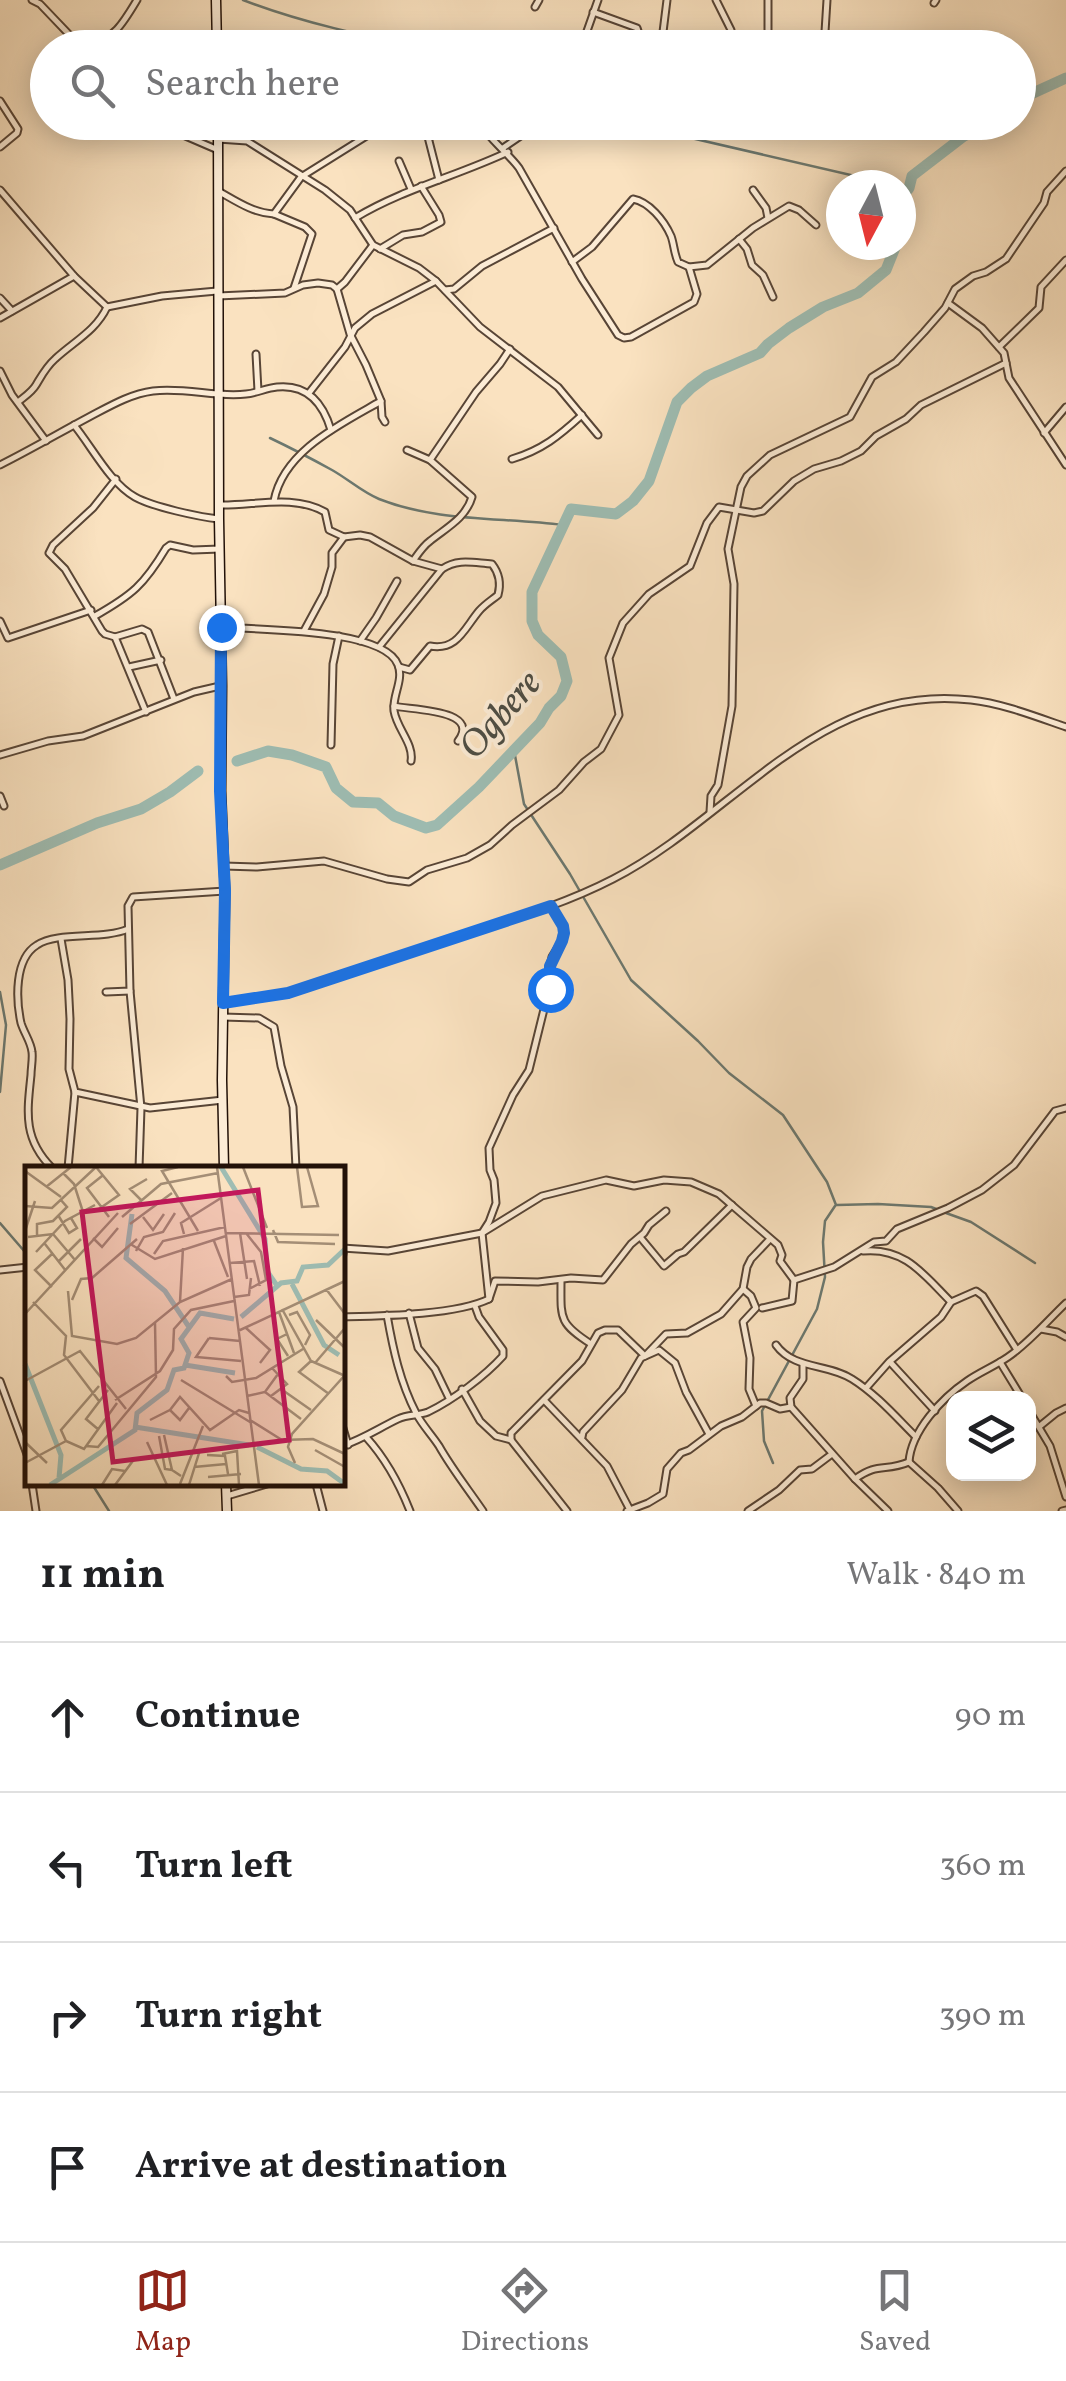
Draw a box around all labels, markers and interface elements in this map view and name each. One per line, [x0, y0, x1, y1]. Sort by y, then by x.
search box [30, 30, 1036, 140]
icon: search [65, 58, 120, 113]
text: Search here [145, 59, 340, 112]
north arrow [826, 170, 916, 260]
route end [199, 605, 245, 651]
water label: Ogbere [448, 660, 555, 772]
route start [528, 967, 574, 1013]
inset map [25, 1166, 345, 1486]
map controls [946, 1391, 1036, 1481]
button: layers [946, 1391, 1036, 1481]
text: 11 min [40, 1547, 165, 1606]
text: Walk · 840 m [846, 1554, 1026, 1598]
icon: ahead [40, 1690, 95, 1745]
text: Continue [135, 1691, 300, 1744]
text: 90 m [955, 1695, 1026, 1739]
icon: left [40, 1840, 95, 1895]
text: Turn left [135, 1841, 292, 1894]
text: 360 m [939, 1845, 1026, 1889]
icon: right [40, 1990, 95, 2045]
text: Turn right [135, 1991, 322, 2044]
text: 390 m [939, 1995, 1026, 2039]
icon: arrive [40, 2140, 95, 2195]
text: Arrive at destination [135, 2141, 508, 2194]
tab: Map [135, 2263, 191, 2362]
tab: Directions [461, 2263, 589, 2362]
tab: Saved [859, 2263, 931, 2362]

